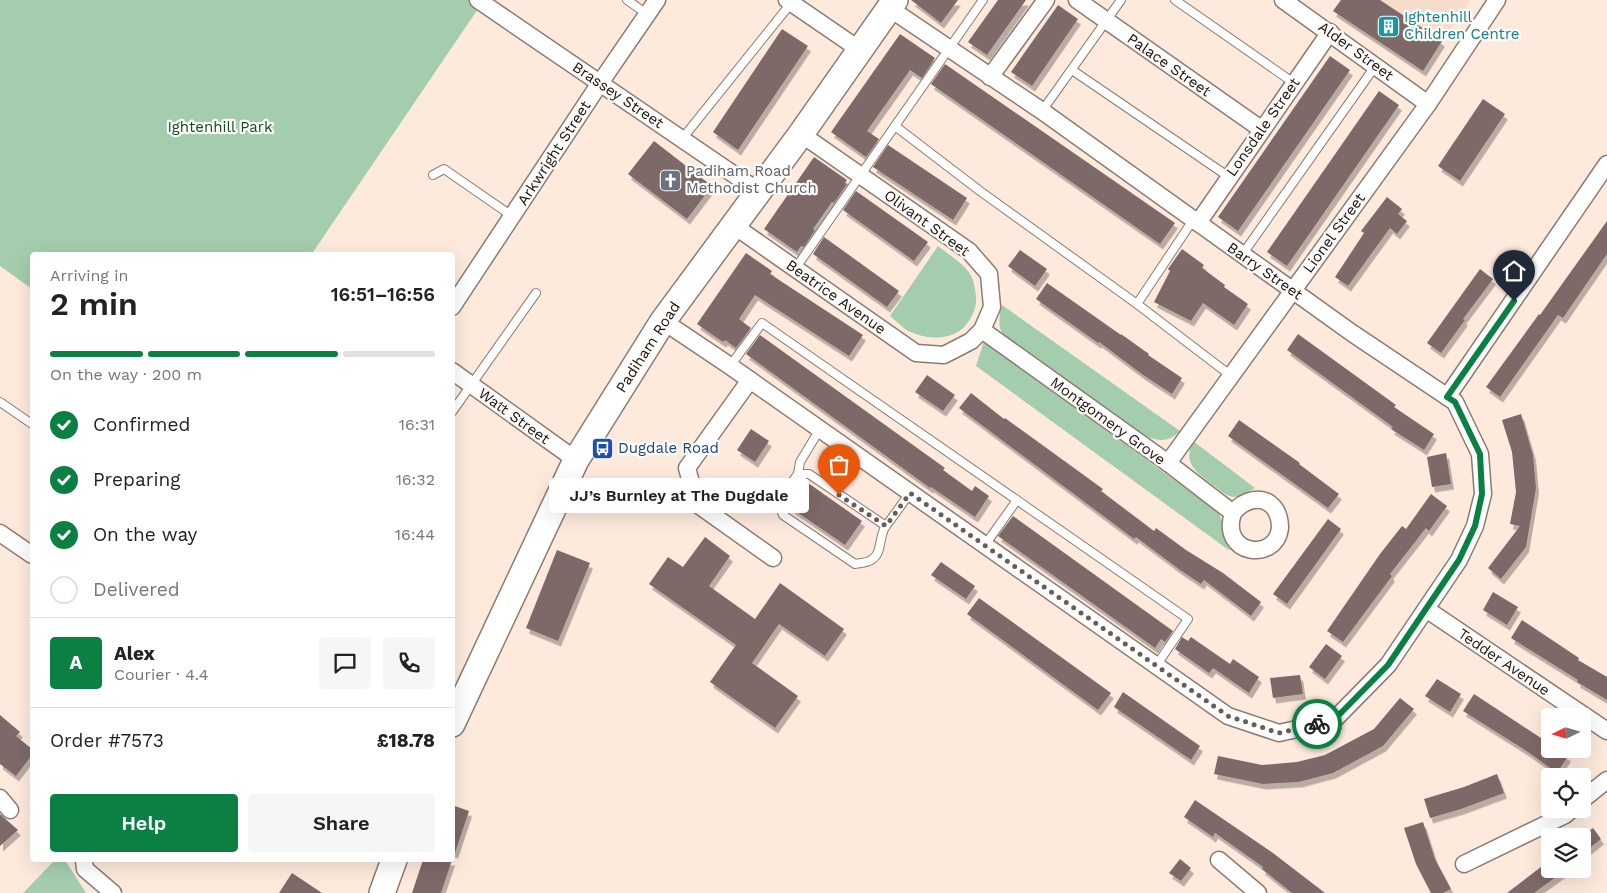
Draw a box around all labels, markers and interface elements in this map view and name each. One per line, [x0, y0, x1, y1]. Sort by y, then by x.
place label: Ightenhill Children Centre [1404, 8, 1519, 43]
building icon: Ightenhill Children Centre [1376, 14, 1400, 38]
street label: Alder Street [1315, 18, 1398, 85]
street label: Palace Street [1124, 30, 1215, 101]
street label: Brassey Street [569, 58, 668, 132]
street label: Lonsdale Street [1222, 74, 1304, 180]
street label: Arkwright Street [514, 97, 595, 209]
park label: Ightenhill Park [168, 118, 273, 136]
place label: Padiham Road Methodist Church [686, 162, 817, 197]
church icon: Padiham Road Methodist Church [658, 168, 682, 192]
street label: Olivant Street [881, 186, 974, 261]
street label: Lionel Street [1299, 189, 1369, 276]
street label: Barry Street [1224, 238, 1307, 304]
pin [1493, 250, 1535, 301]
street label: Beatrice Avenue [783, 256, 889, 338]
icon: home [1500, 257, 1528, 285]
text: Arriving in [50, 266, 128, 285]
text: 16:51–16:56 [331, 283, 435, 306]
text: 2 min [50, 285, 138, 323]
street label: Padiham Road [612, 298, 684, 396]
text: On the way · 200 m [50, 365, 202, 384]
street label: Montgomery Grove [1047, 373, 1169, 469]
street label: Watt Street [475, 384, 554, 448]
icon: check [50, 411, 78, 439]
text: Confirmed [93, 413, 190, 436]
text: 16:31 [399, 415, 435, 434]
bus stop icon: Dugdale Road [590, 436, 614, 460]
place label: Dugdale Road [618, 439, 719, 457]
pin [818, 444, 860, 495]
icon: bag [825, 451, 853, 479]
icon: check [50, 466, 78, 494]
text: Preparing [93, 468, 180, 491]
text: 16:32 [396, 470, 435, 489]
callout: JJ’s Burnley at The Dugdale [549, 478, 809, 512]
text: JJ’s Burnley at The Dugdale [569, 486, 789, 505]
icon: check [50, 521, 78, 549]
text: On the way [93, 523, 197, 546]
text: 16:44 [395, 525, 435, 544]
text: Delivered [93, 578, 180, 601]
street label: Tedder Avenue [1455, 625, 1553, 699]
button: chat [319, 637, 371, 689]
button: phone [383, 637, 435, 689]
text: Alex [114, 642, 155, 665]
text: A [70, 651, 82, 674]
text: Courier · 4.4 [114, 665, 209, 684]
courier [1292, 699, 1342, 749]
north arrow [1541, 708, 1591, 758]
map controls [1541, 708, 1591, 878]
icon: bike [1303, 710, 1331, 738]
text: Order #7573 [50, 729, 164, 752]
text: £18.78 [377, 729, 435, 752]
button: locate [1541, 768, 1591, 818]
button: Help [50, 794, 238, 852]
button: Share [248, 794, 435, 852]
button: layers [1541, 828, 1591, 878]

